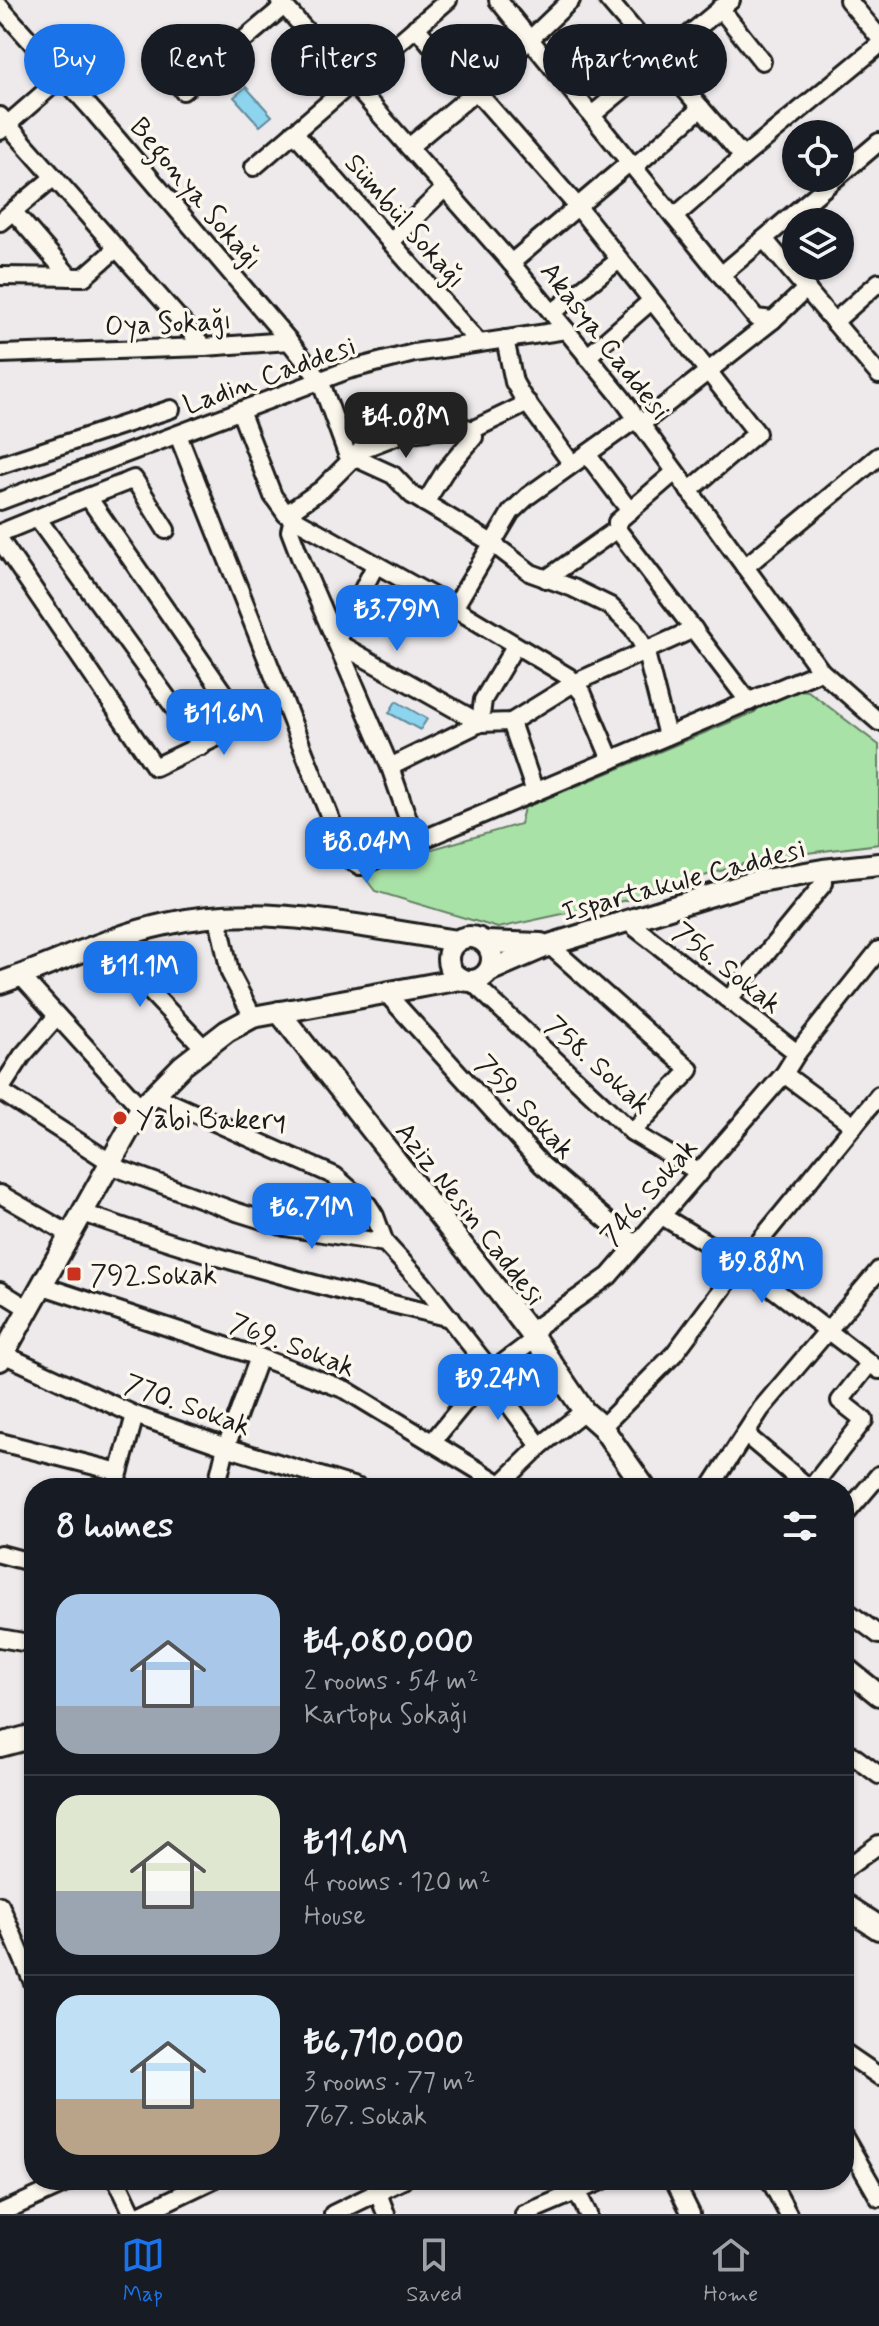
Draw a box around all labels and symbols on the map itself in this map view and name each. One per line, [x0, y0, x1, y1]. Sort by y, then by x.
street label: Begonya Sokağı [118, 110, 270, 281]
street label: Sümbül Sokağı [335, 146, 473, 297]
street label: Akasya Caddesi [531, 255, 677, 428]
street label: Oya Sokağı [104, 303, 232, 346]
street label: Ladin Caddesi [179, 328, 361, 425]
pin: ₺4.08M [341, 392, 471, 460]
pin: ₺3.79M [332, 585, 462, 653]
pin: ₺11.6M [159, 689, 289, 757]
pin: ₺8.04M [302, 817, 432, 885]
street label: Ispartakule Caddesi [558, 831, 810, 932]
street label: 756. Sokak [664, 915, 789, 1023]
pin: ₺11.1M [75, 941, 205, 1009]
street label: 758. Sokak [536, 1008, 659, 1124]
street label: 759. Sokak [466, 1047, 582, 1168]
place label: Yabi Bakery [136, 1102, 286, 1139]
marker: Yabi Bakery [111, 1109, 129, 1127]
street label: Aziz Nesin Caddesi [386, 1115, 553, 1314]
street label: 746. Sokak [593, 1131, 707, 1254]
pin: ₺6.71M [247, 1183, 377, 1251]
pin: ₺9.88M [697, 1237, 827, 1305]
place label: 792.Sokak [90, 1258, 217, 1295]
marker: 792.Sokak [65, 1265, 83, 1283]
street label: 769. Sokak [224, 1306, 360, 1387]
pin: ₺9.24M [433, 1354, 563, 1422]
street label: 770. Sokak [119, 1366, 256, 1446]

